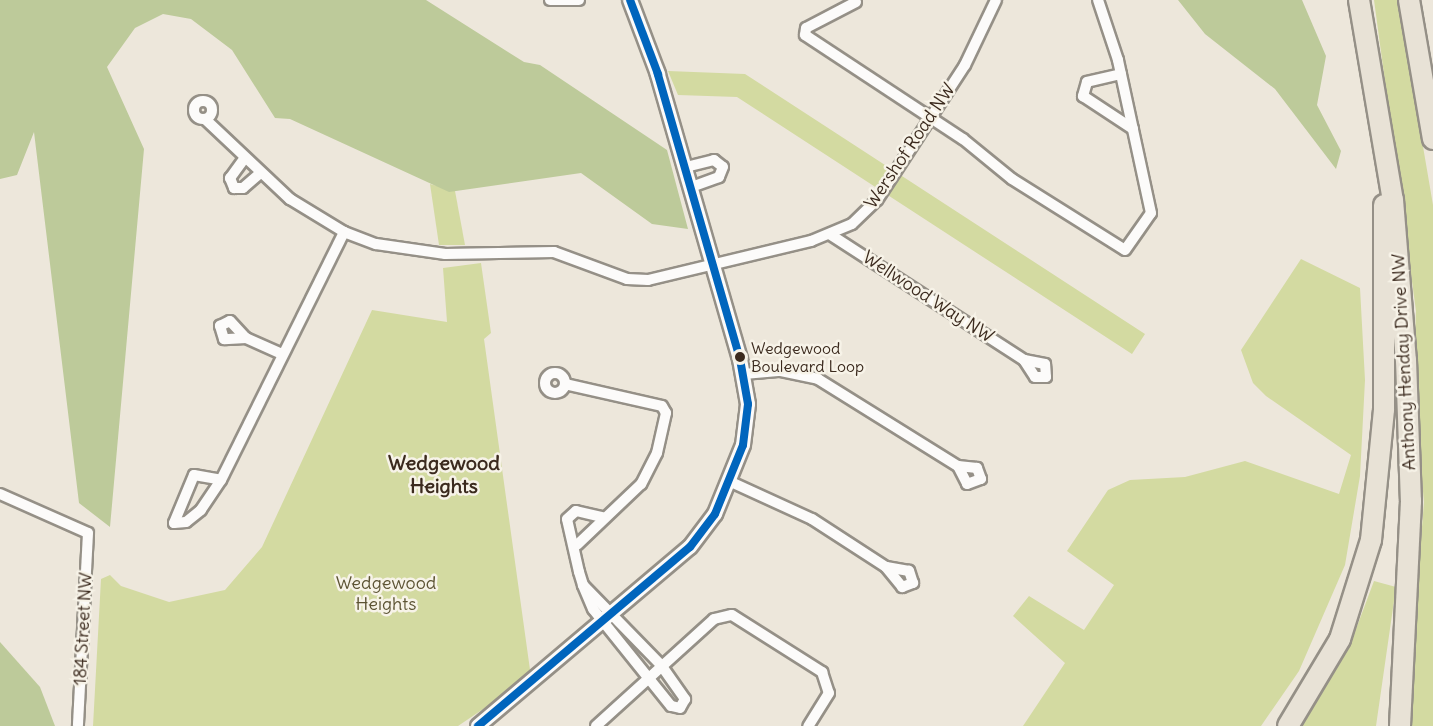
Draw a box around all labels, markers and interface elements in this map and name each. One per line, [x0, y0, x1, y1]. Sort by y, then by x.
street label: Wershof Road NW [860, 79, 960, 213]
street label: Wellwood Way NW [858, 247, 998, 347]
street label: Anthony Henday Drive NW [1388, 253, 1420, 471]
place label: Wedgewood Boulevard Loop [751, 338, 864, 376]
marker: Wedgewood Boulevard Loop [734, 351, 746, 363]
district label: Wedgewood Heights [388, 451, 500, 498]
street label: 184 Street NW [69, 572, 97, 686]
park label: Wedgewood Heights [336, 573, 436, 616]

